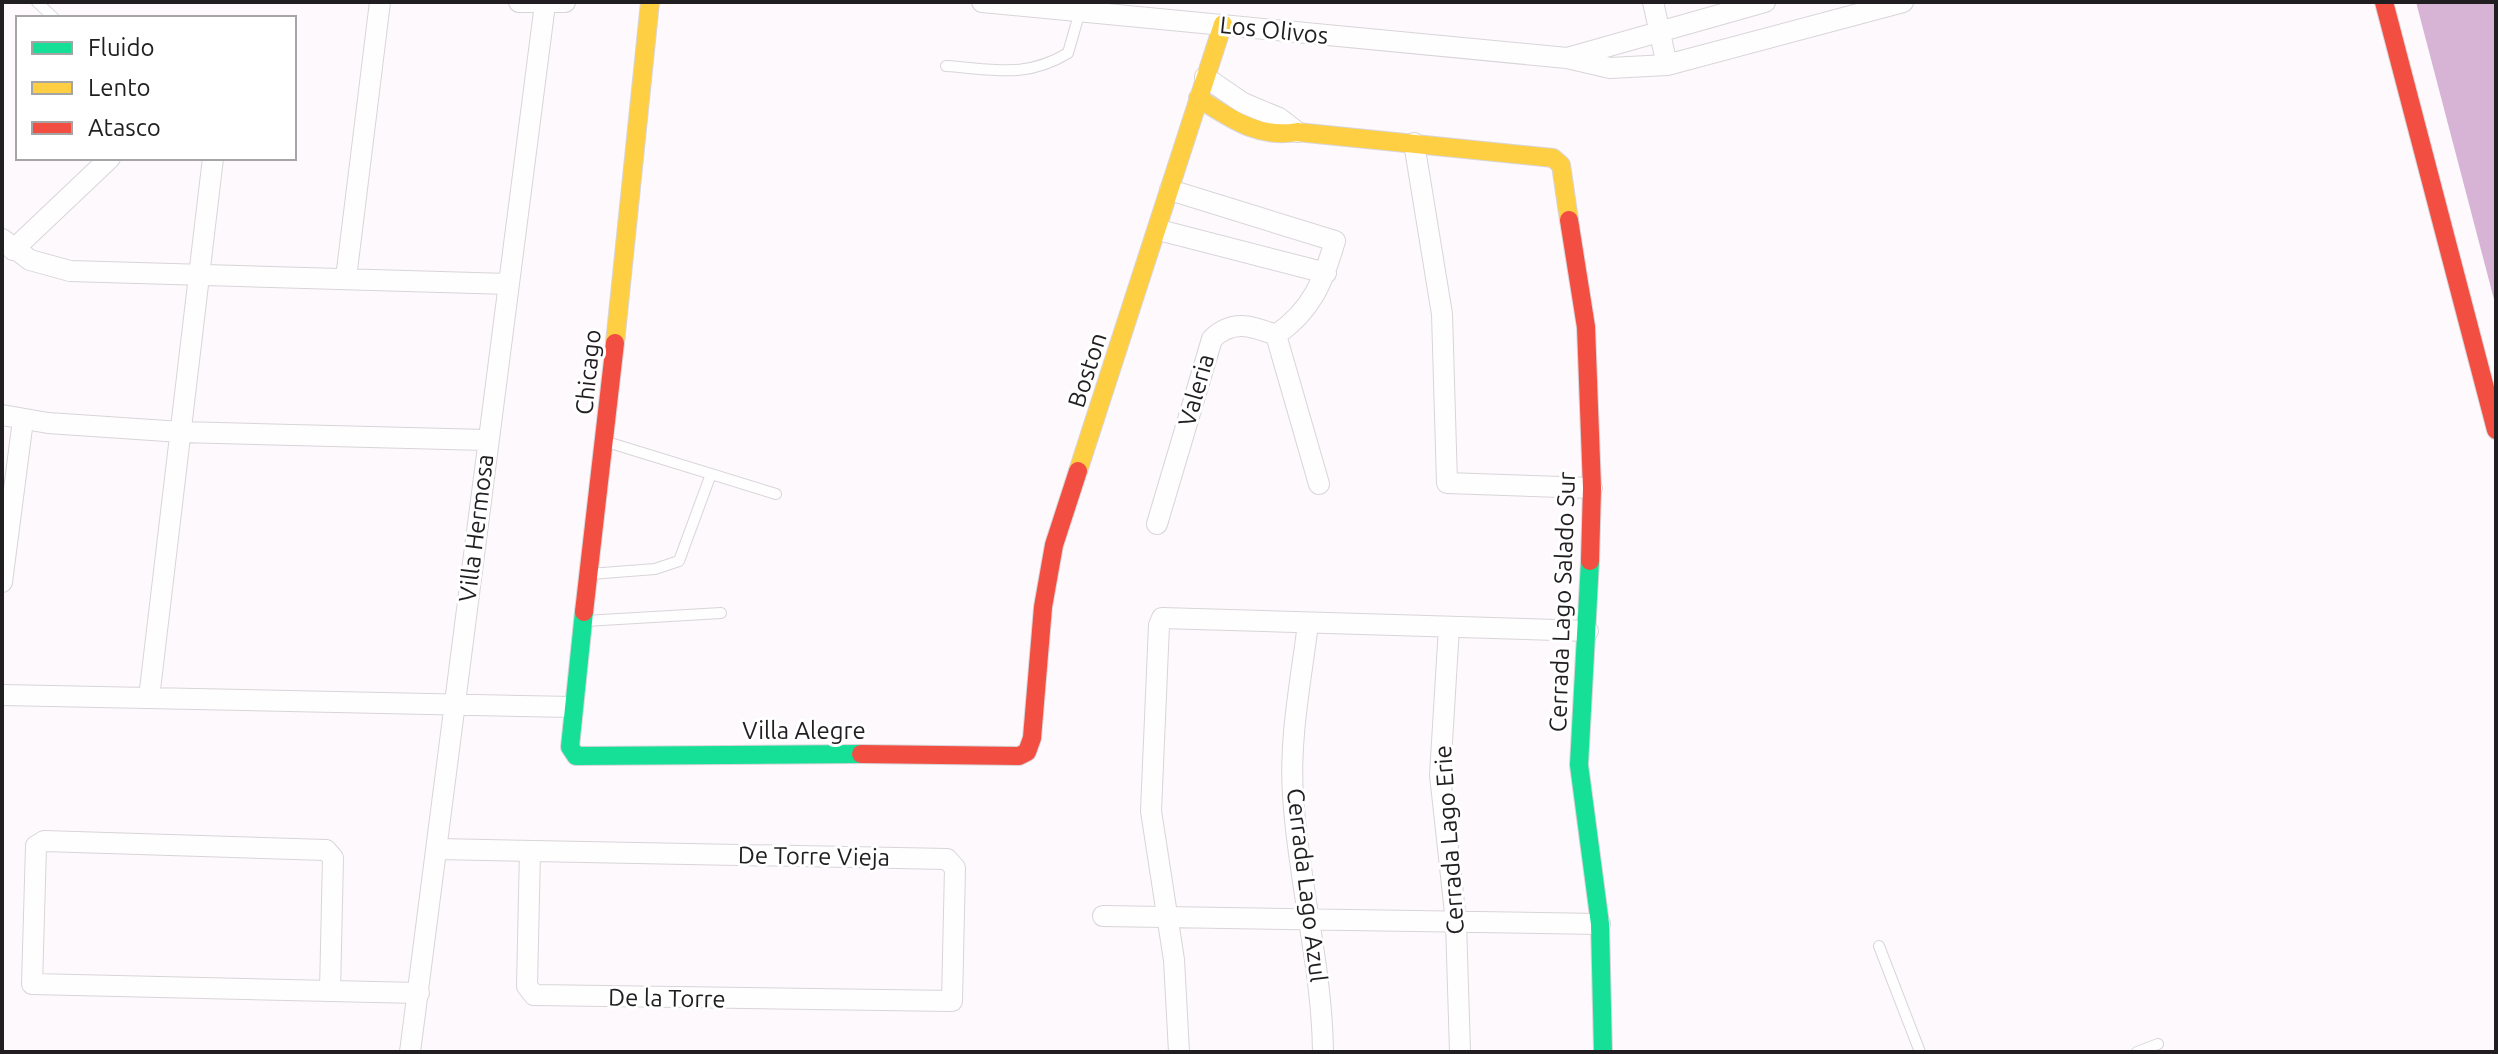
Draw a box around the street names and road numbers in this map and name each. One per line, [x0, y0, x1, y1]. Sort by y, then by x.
street label: Los Olivos [1218, 11, 1330, 49]
street label: Chicago [570, 328, 606, 416]
street label: Boston [1062, 329, 1112, 411]
street label: Valeria [1173, 351, 1219, 429]
street label: Villa Hermosa [454, 452, 498, 604]
street label: Cerrada Lago Salado Sur [1544, 471, 1580, 733]
street label: Villa Alegre [742, 717, 866, 744]
street label: Cerrada Lago Erie [1429, 744, 1469, 936]
street label: Cerrada Lago Azul [1282, 786, 1332, 984]
street label: De Torre Vieja [738, 841, 890, 871]
street label: De la Torre [608, 983, 726, 1013]

